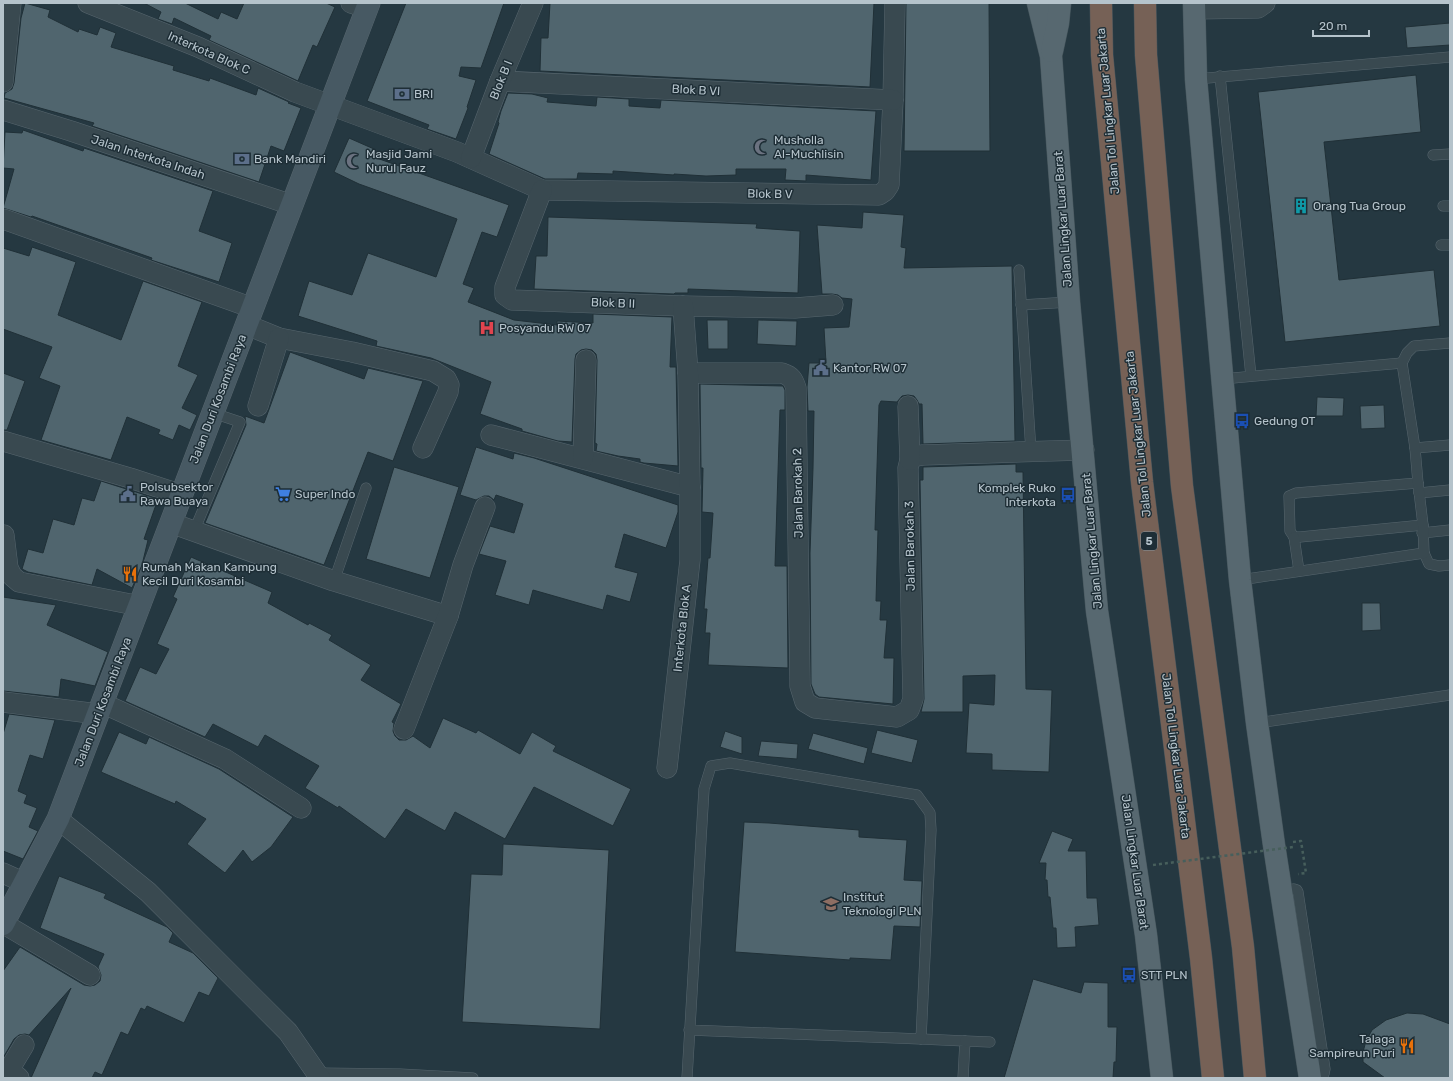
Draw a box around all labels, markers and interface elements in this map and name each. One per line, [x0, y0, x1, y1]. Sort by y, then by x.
scale bar [1313, 12, 1369, 38]
text: 20 m [1319, 19, 1347, 33]
street label: Jalan Tol Lingkar Luar Jakarta [1094, 27, 1122, 195]
street label: Interkota Blok C [166, 29, 252, 77]
street label: Blok B I [487, 58, 515, 102]
street label: Blok B VI [671, 82, 721, 98]
bank icon: BRI [393, 85, 411, 103]
place label: BRI [414, 87, 433, 101]
street label: Jalan Interkota Indah [89, 132, 207, 182]
place label: Musholla Al-Muchlisin [774, 133, 843, 161]
mosque icon: Musholla Al-Muchlisin [753, 138, 771, 156]
place label: Masjid Jami Nurul Fauz [366, 147, 432, 175]
bank icon: Bank Mandiri [233, 150, 251, 168]
street label: Jalan Lingkar Luar Barat [1051, 150, 1075, 287]
place label: Bank Mandiri [254, 152, 326, 166]
mosque icon: Masjid Jami Nurul Fauz [345, 152, 363, 170]
street label: Blok B V [747, 187, 793, 201]
building icon: Orang Tua Group [1292, 197, 1310, 215]
place label: Orang Tua Group [1313, 199, 1406, 213]
street label: Blok B II [591, 295, 635, 311]
hospital icon: Posyandu RW 07 [478, 319, 496, 337]
place label: Posyandu RW 07 [499, 321, 591, 335]
street label: Jalan Duri Kosambi Raya [187, 332, 249, 466]
street label: Jalan Tol Lingkar Luar Jakarta [1122, 350, 1154, 518]
public building icon: Kantor RW 07 [812, 359, 830, 377]
place label: Kantor RW 07 [833, 361, 907, 375]
bus stop icon: Gedung OT [1233, 412, 1251, 430]
place label: Gedung OT [1254, 414, 1316, 428]
street label: Jalan Barokah 2 [790, 448, 806, 538]
street label: Jalan Lingkar Luar Barat [1079, 472, 1105, 609]
place label: Polsubsektor Rawa Buaya [140, 480, 214, 508]
place label: Komplek Ruko Interkota [978, 481, 1056, 509]
public building icon: Polsubsektor Rawa Buaya [119, 485, 137, 503]
supermarket icon: Super Indo [274, 485, 292, 503]
bus stop icon: Komplek Ruko Interkota [1059, 486, 1077, 504]
place label: Super Indo [295, 487, 355, 501]
street label: Jalan Barokah 3 [902, 501, 918, 591]
road number: 5 [1141, 532, 1157, 550]
place label: Rumah Makan Kampung Kecil Duri Kosambi [142, 560, 277, 588]
restaurant icon: Rumah Makan Kampung Kecil Duri Kosambi [121, 565, 139, 583]
street label: Interkota Blok A [670, 584, 694, 672]
street label: Jalan Duri Kosambi Raya [72, 635, 134, 769]
street label: Jalan Tol Lingkar Luar Jakarta [1159, 672, 1193, 840]
street label: Jalan Lingkar Luar Barat [1119, 794, 1151, 931]
place label: Institut Teknologi PLN [843, 890, 921, 918]
school or university icon: Institut Teknologi PLN [822, 895, 840, 913]
bus stop icon: STT PLN [1120, 966, 1138, 984]
place label: STT PLN [1141, 968, 1188, 982]
place label: Talaga Sampireun Puri [1309, 1032, 1395, 1060]
restaurant icon: Talaga Sampireun Puri [1398, 1037, 1416, 1055]

